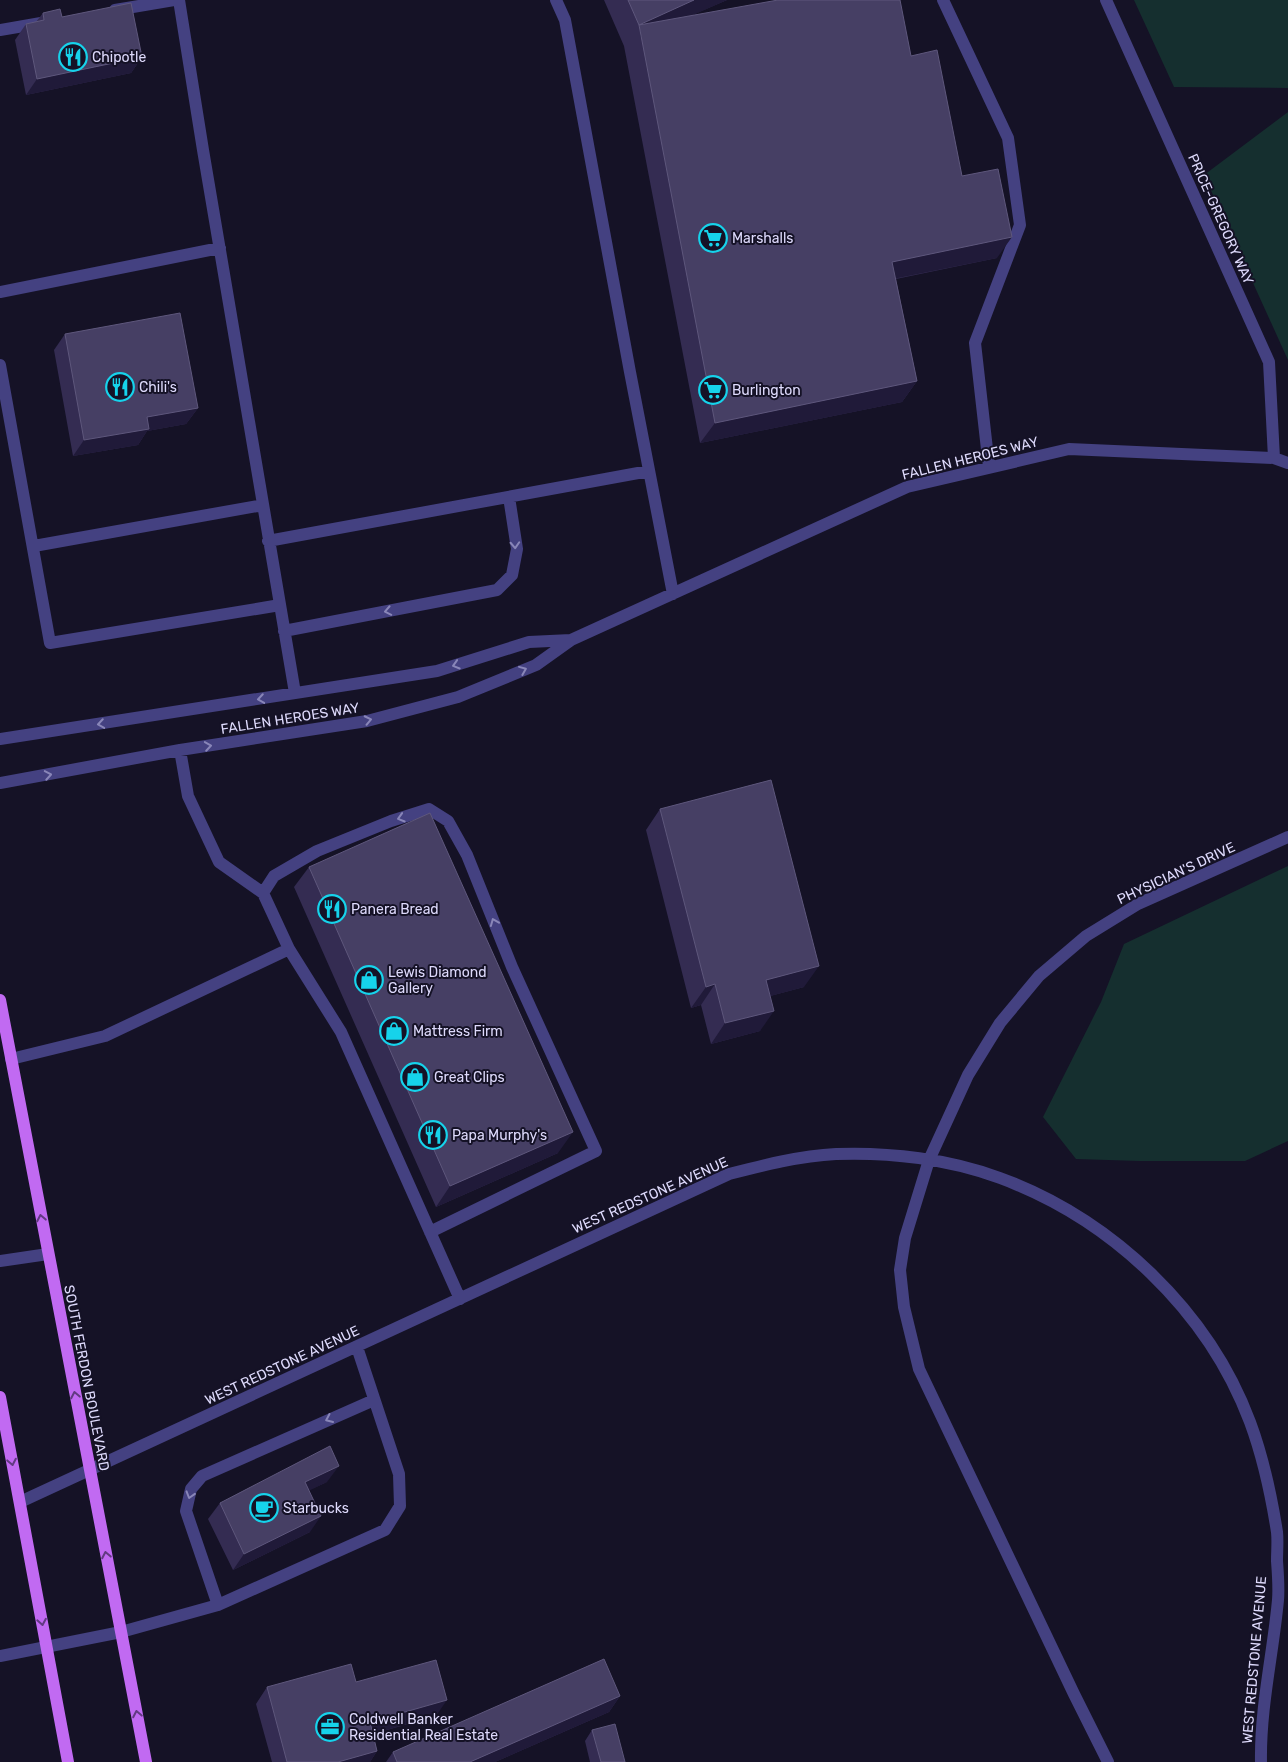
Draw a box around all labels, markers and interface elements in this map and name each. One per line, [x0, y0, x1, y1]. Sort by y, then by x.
restaurant icon: Chipotle [58, 42, 88, 72]
place label: Chipotle [92, 49, 146, 66]
street label: PRICE-GREGORY WAY [1184, 151, 1257, 287]
supermarket icon: Marshalls [698, 223, 728, 253]
place label: Marshalls [732, 230, 794, 247]
restaurant icon: Chili's [105, 372, 135, 402]
supermarket icon: Burlington [698, 375, 728, 405]
place label: Chili's [139, 379, 177, 396]
place label: Burlington [732, 382, 801, 399]
street label: FALLEN HEROES WAY [900, 433, 1040, 484]
one-way arrow [510, 541, 521, 549]
one-way arrow [384, 605, 393, 616]
one-way arrow [452, 660, 461, 670]
one-way arrow [518, 666, 527, 677]
one-way arrow [257, 693, 266, 703]
street label: FALLEN HEROES WAY [220, 699, 361, 738]
one-way arrow [364, 715, 373, 726]
one-way arrow [97, 718, 105, 728]
one-way arrow [203, 741, 212, 751]
one-way arrow [44, 770, 52, 780]
one-way arrow [397, 812, 406, 822]
street label: PHYSICIAN'S DRIVE [1115, 839, 1238, 908]
restaurant icon: Panera Bread [317, 894, 347, 924]
place label: Panera Bread [351, 901, 439, 918]
one-way arrow [490, 918, 500, 927]
place label: Lewis Diamond Gallery [388, 964, 487, 997]
shop icon: Lewis Diamond Gallery [354, 965, 384, 995]
shop icon: Mattress Firm [379, 1016, 409, 1046]
place label: Mattress Firm [413, 1023, 503, 1040]
shop icon: Great Clips [400, 1062, 430, 1092]
place label: Great Clips [434, 1069, 505, 1086]
restaurant icon: Papa Murphy's [418, 1120, 448, 1150]
place label: Papa Murphy's [452, 1127, 547, 1144]
street label: WEST REDSTONE AVENUE [570, 1153, 731, 1237]
one-way arrow [37, 1214, 47, 1223]
street label: SOUTH FERDON BOULEVARD [60, 1284, 113, 1473]
street label: WEST REDSTONE AVENUE [202, 1322, 362, 1409]
one-way arrow [70, 1391, 81, 1399]
one-way arrow [325, 1413, 334, 1424]
one-way arrow [7, 1458, 17, 1466]
one-way arrow [186, 1490, 196, 1499]
cafe icon: Starbucks [249, 1493, 279, 1523]
place label: Starbucks [283, 1500, 349, 1517]
one-way arrow [101, 1550, 112, 1559]
street label: WEST REDSTONE AVENUE [1239, 1575, 1270, 1745]
one-way arrow [37, 1617, 47, 1626]
one-way arrow [132, 1710, 142, 1718]
place label: Coldwell Banker Residential Real Estate [349, 1711, 498, 1744]
office icon: Coldwell Banker Residential Real Estate [315, 1712, 345, 1742]

